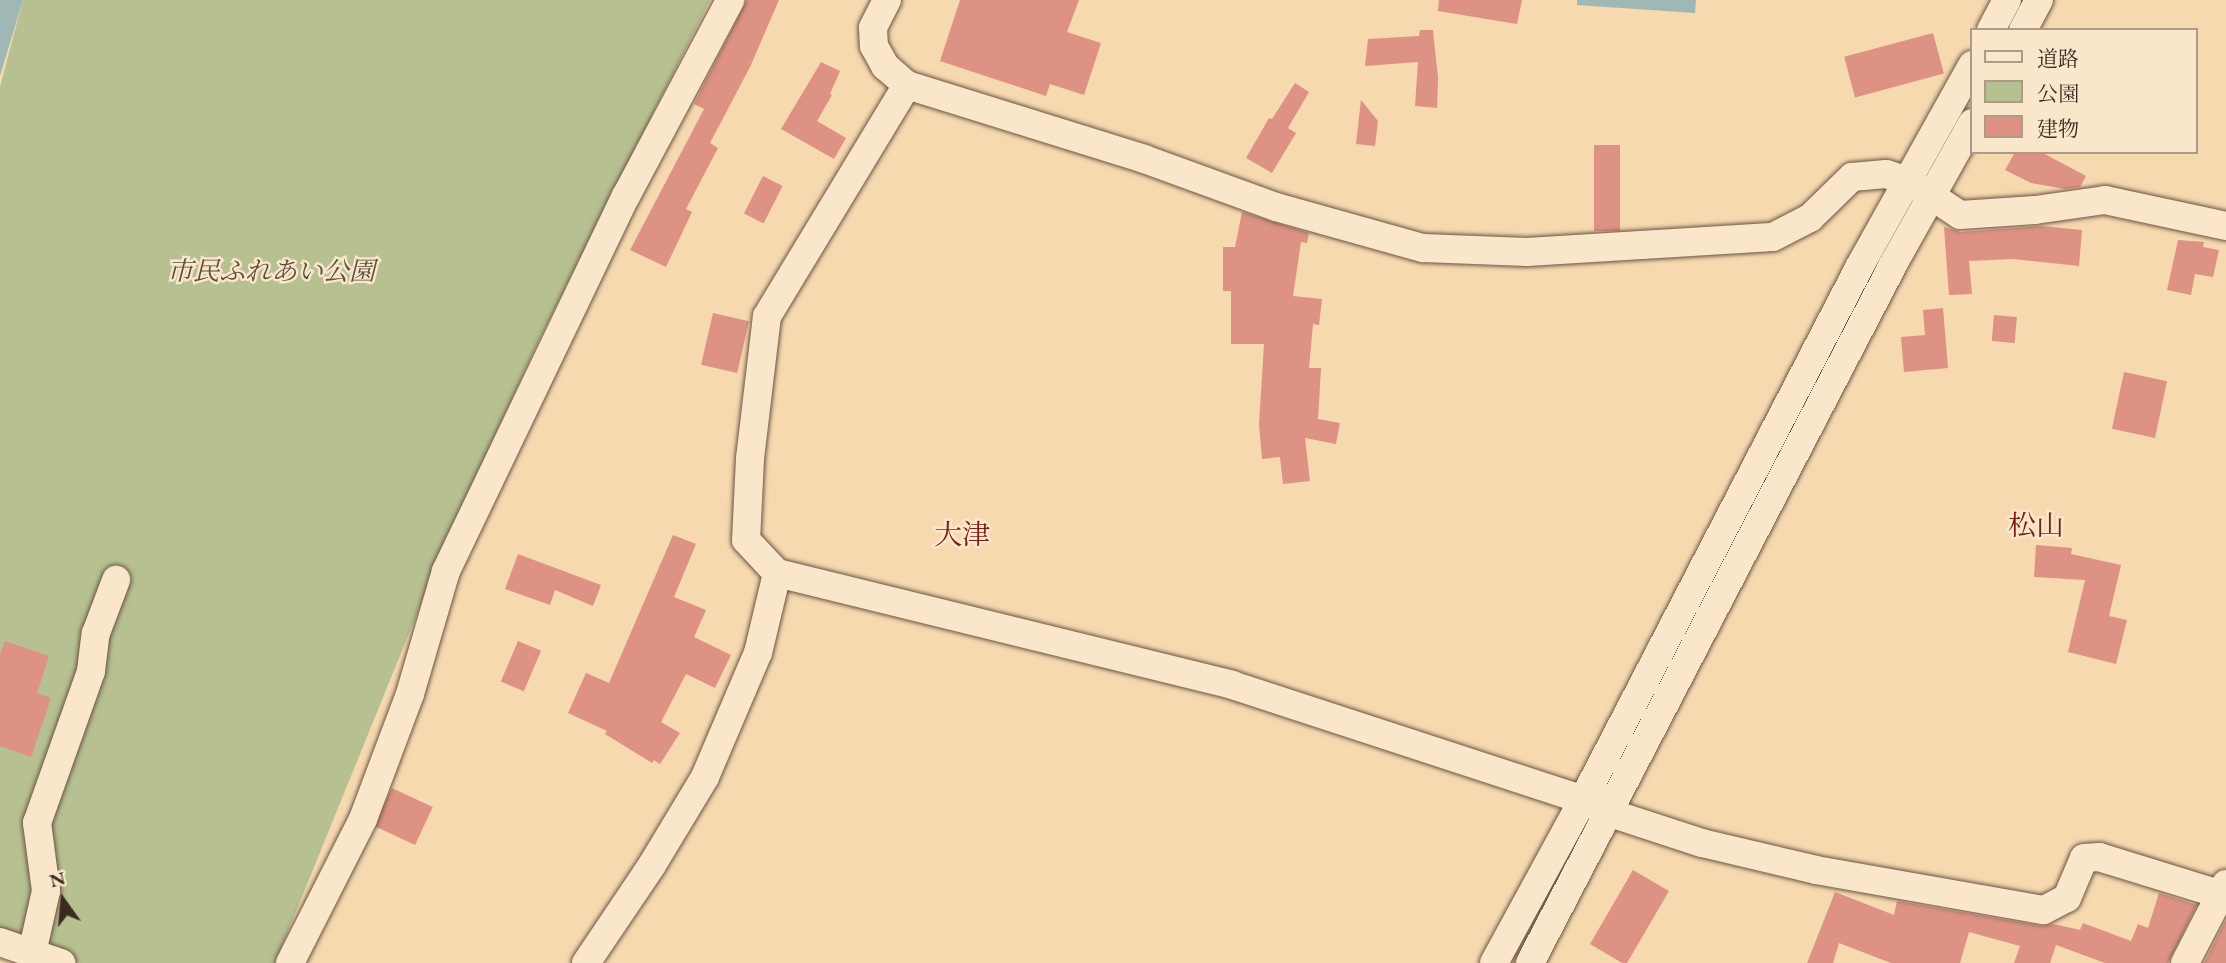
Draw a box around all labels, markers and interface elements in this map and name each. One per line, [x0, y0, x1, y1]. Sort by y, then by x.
legend [1970, 28, 2198, 154]
text: 道路 [2037, 45, 2079, 72]
text: 公園 [2037, 80, 2079, 107]
text: 建物 [2037, 115, 2079, 142]
park label: 市民ふれあい公園 [167, 256, 375, 288]
district label: 松山 [2008, 508, 2064, 542]
district label: 大津 [934, 517, 990, 551]
north arrow [28, 865, 98, 935]
text: N [47, 865, 68, 893]

